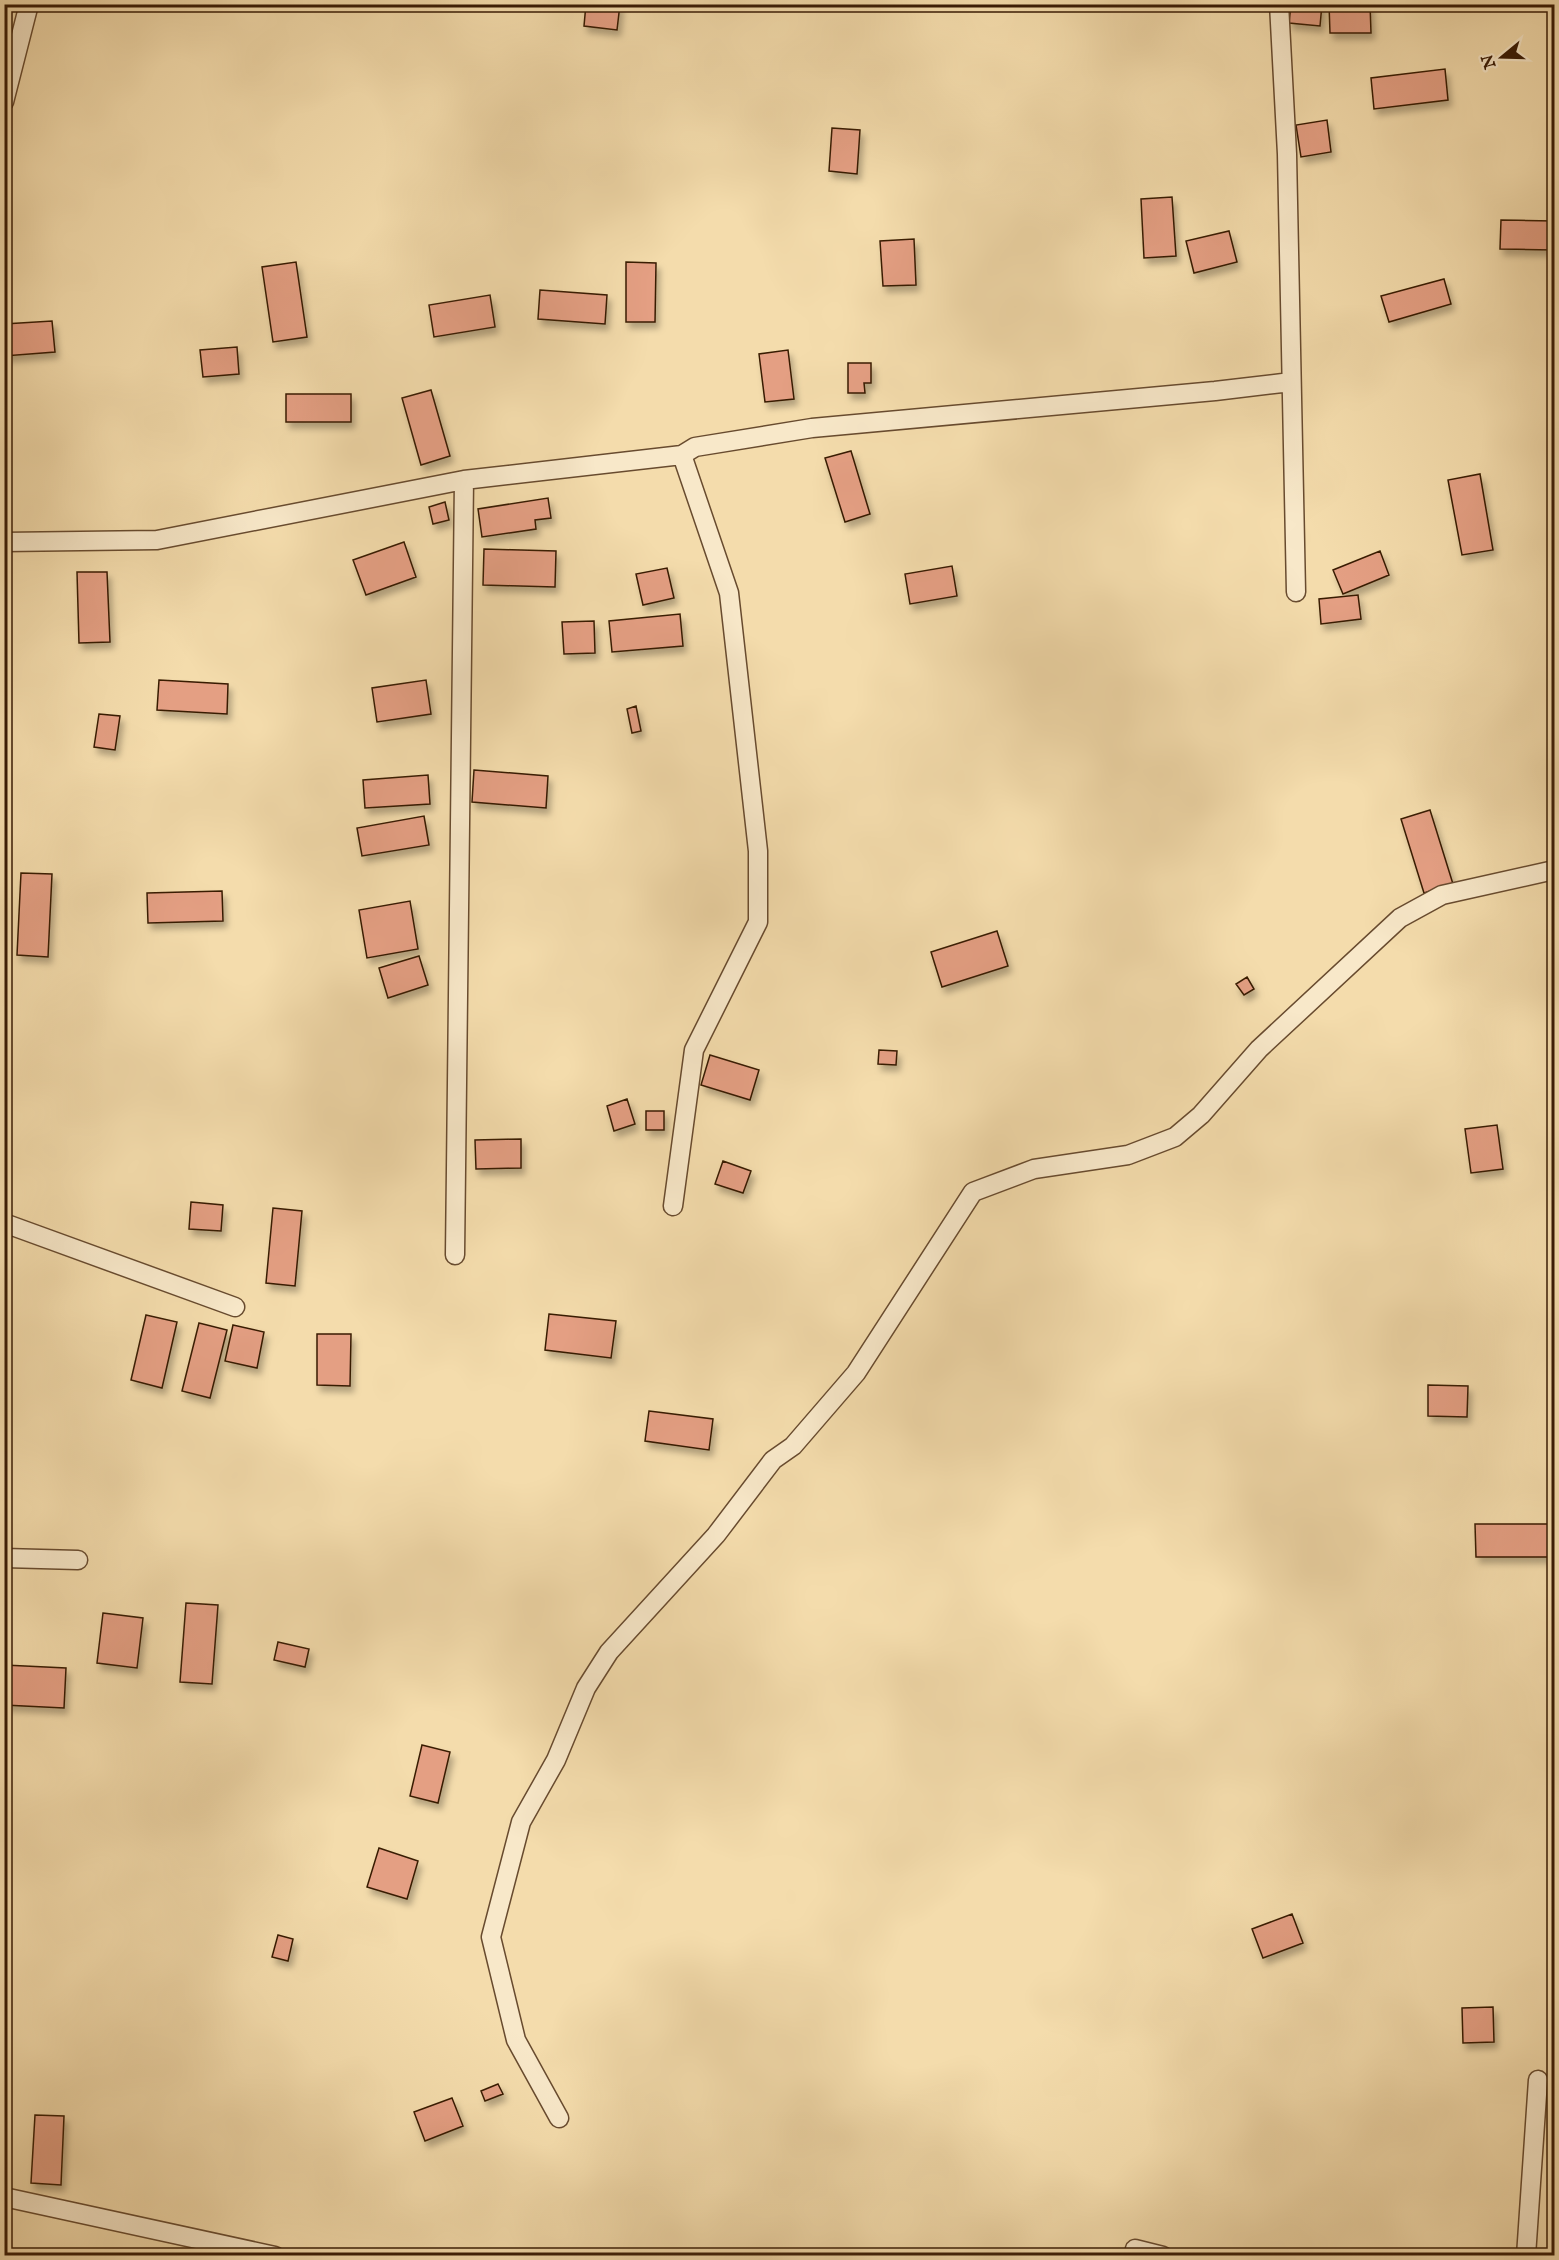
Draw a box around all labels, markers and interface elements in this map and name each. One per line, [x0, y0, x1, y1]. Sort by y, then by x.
north arrow [1472, 27, 1532, 87]
text: N [1478, 51, 1502, 72]

